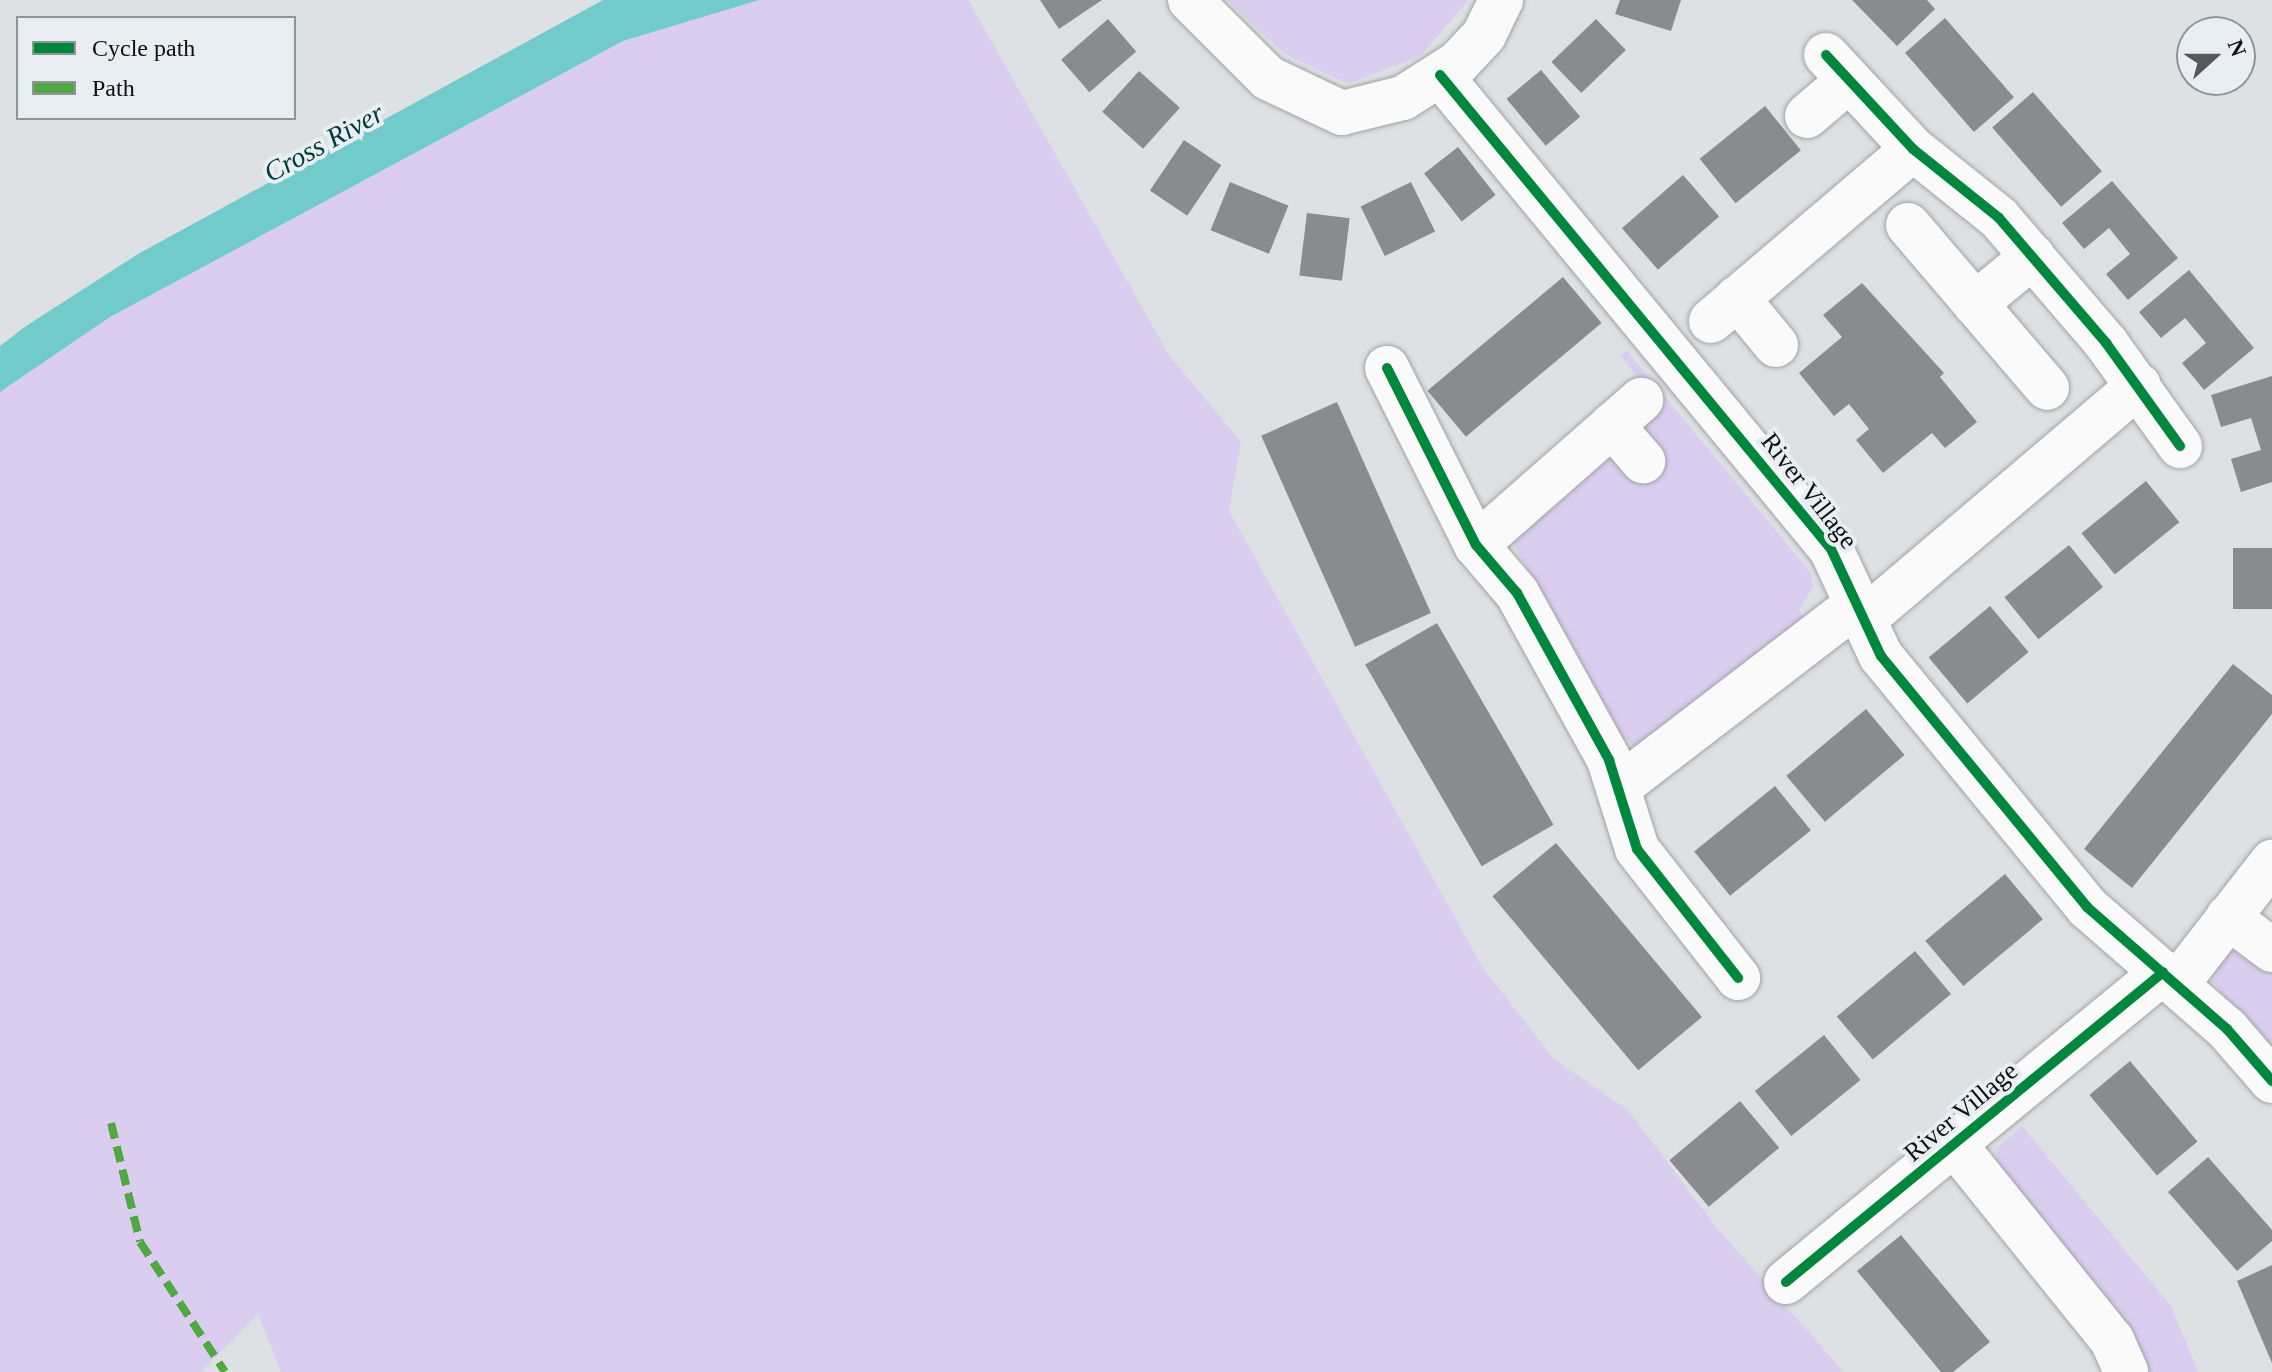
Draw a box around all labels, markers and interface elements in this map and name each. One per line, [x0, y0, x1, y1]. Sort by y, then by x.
legend [16, 16, 296, 120]
north arrow [2176, 16, 2256, 96]
text: Cycle path [92, 35, 195, 61]
text: N [2222, 36, 2252, 60]
text: Path [92, 75, 135, 101]
water label: Cross River [258, 96, 390, 190]
street label: River Village [1754, 427, 1864, 555]
street label: River Village [1898, 1055, 2024, 1169]

